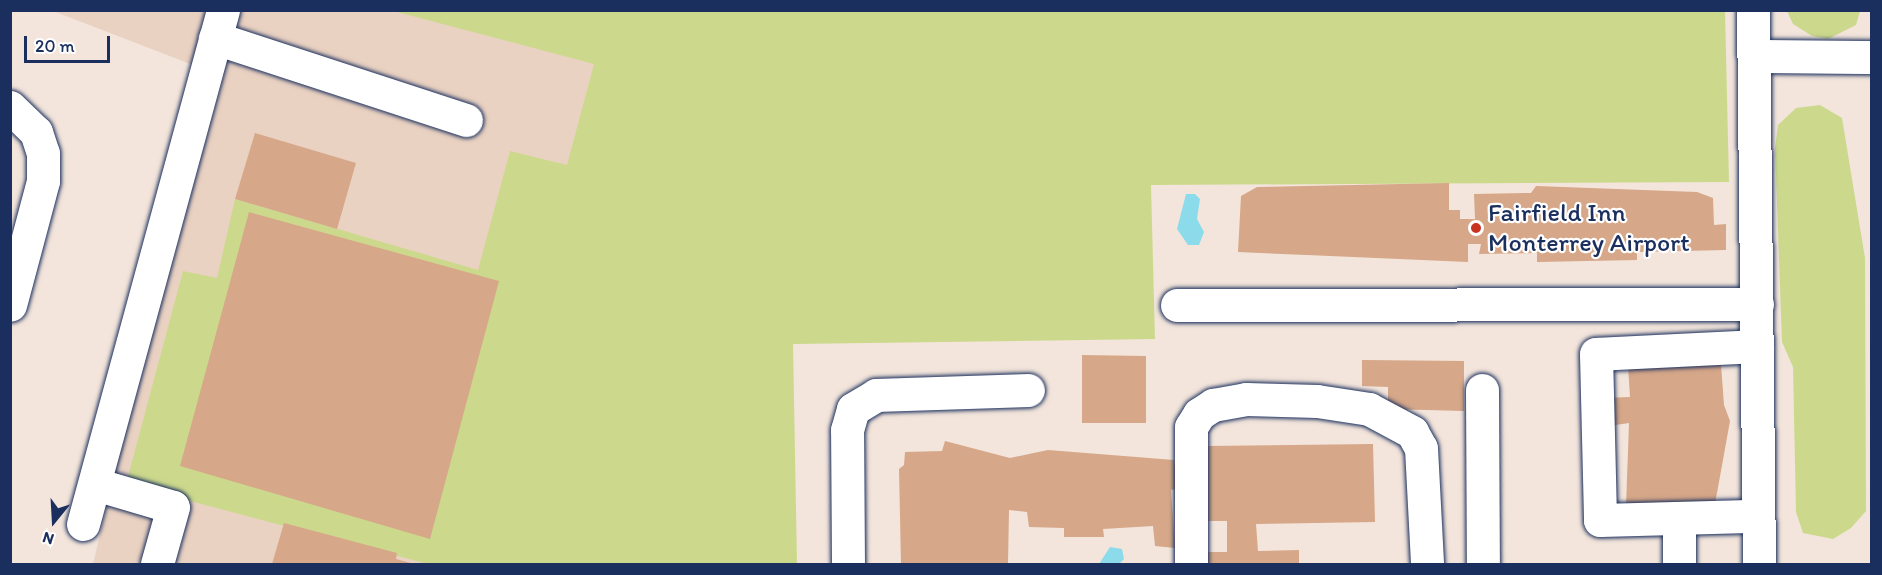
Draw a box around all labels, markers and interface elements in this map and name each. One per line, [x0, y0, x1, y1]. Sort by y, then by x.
scale bar [27, 24, 112, 62]
text: 20 m [35, 35, 75, 57]
place label: Fairfield Inn Monterrey Airport [1488, 197, 1689, 258]
marker: Fairfield Inn Monterrey Airport [1469, 221, 1483, 235]
north arrow [24, 491, 84, 551]
text: N [40, 528, 56, 549]

